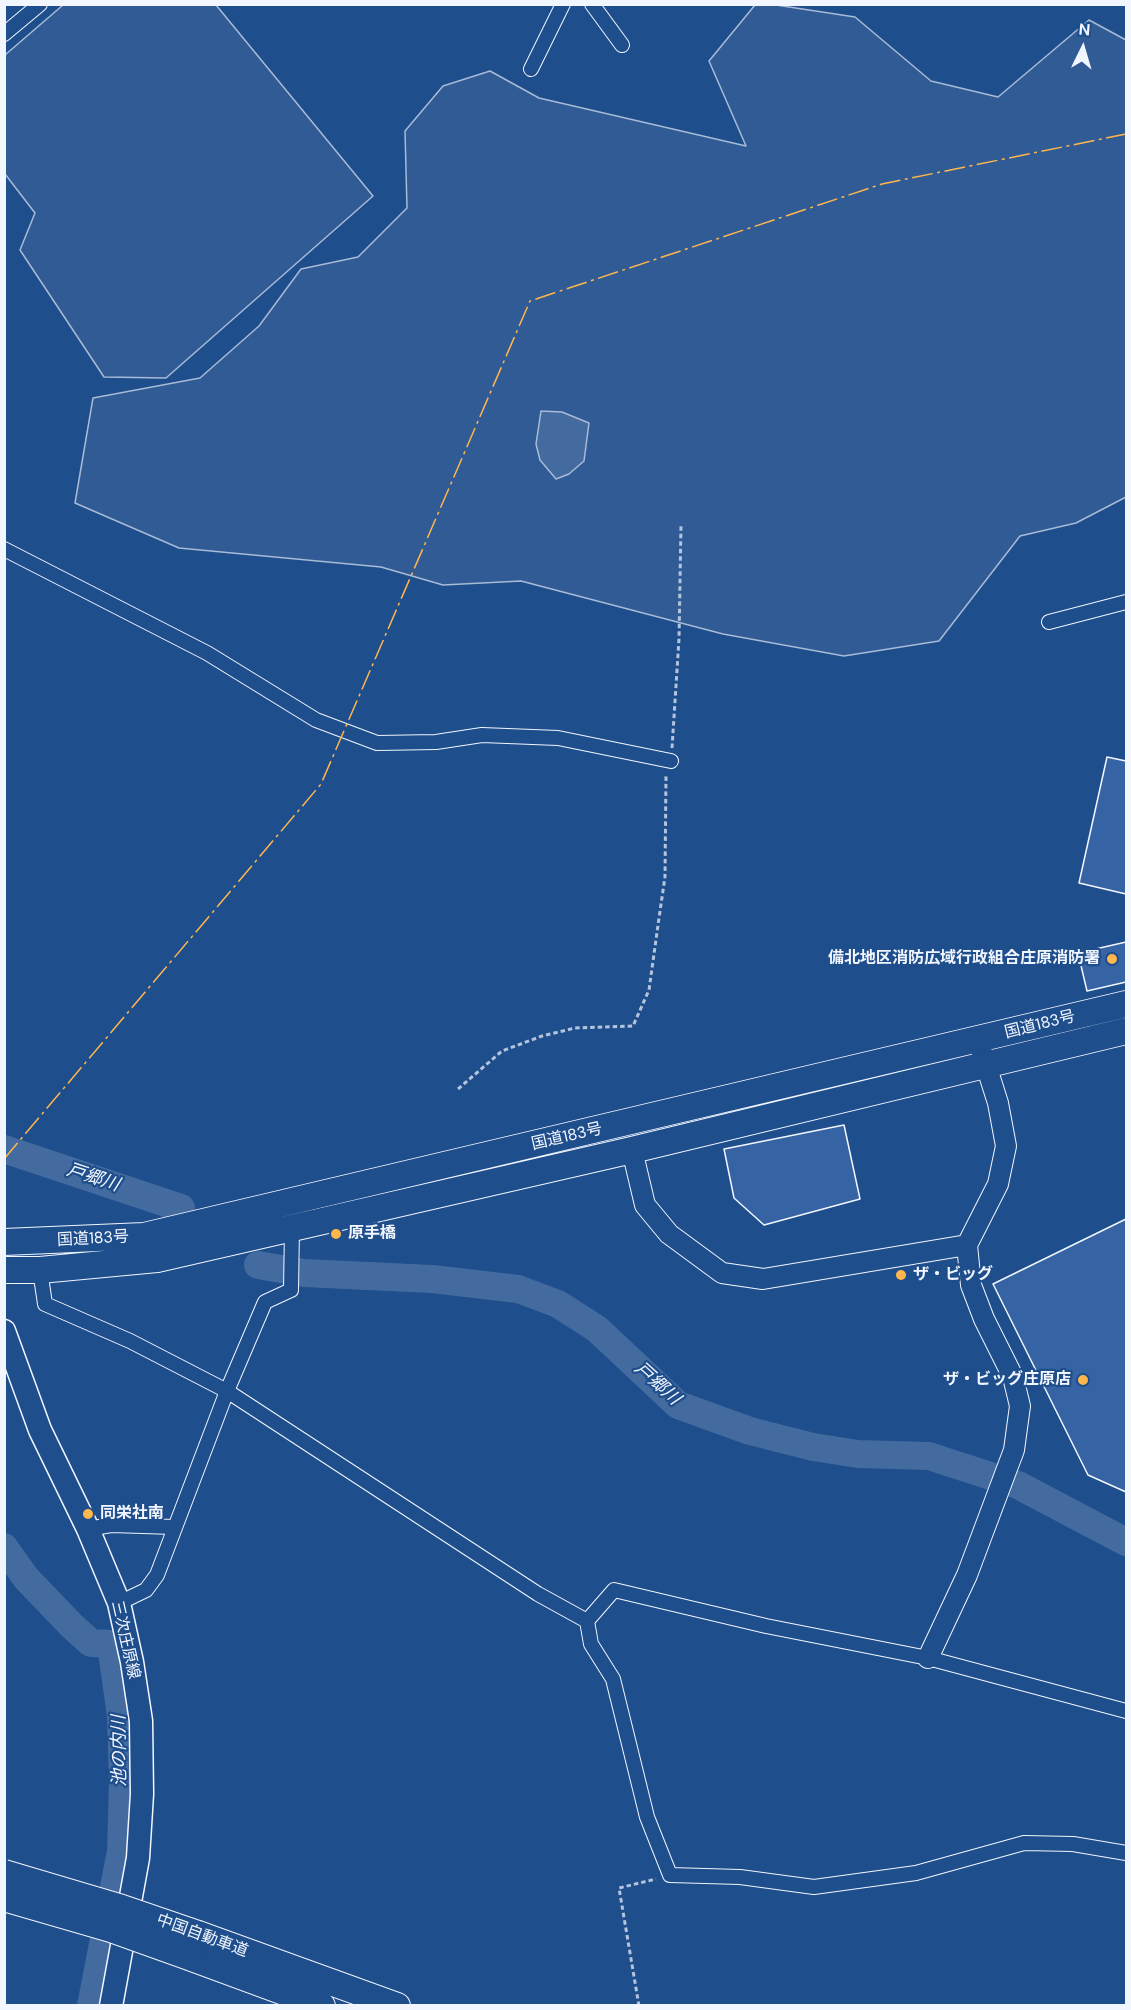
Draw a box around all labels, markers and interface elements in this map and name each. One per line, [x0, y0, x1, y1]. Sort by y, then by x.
north arrow [1053, 18, 1113, 78]
text: N [1078, 19, 1091, 41]
place label: 備北地区消防広域行政組合庄原消防署 [828, 949, 1100, 969]
marker: 備北地区消防広域行政組合庄原消防署 [1105, 952, 1119, 966]
street label: 国道183号 [1003, 1007, 1077, 1043]
street label: 国道183号 [530, 1120, 604, 1154]
water label: 戸郷川 [64, 1159, 122, 1197]
place label: 原手橋 [348, 1224, 396, 1244]
marker: 原手橋 [329, 1227, 343, 1241]
street label: 国道183号 [56, 1228, 130, 1250]
place label: ザ・ビッグ [913, 1265, 993, 1285]
marker: ザ・ビッグ [894, 1268, 908, 1282]
water label: 戸郷川 [630, 1358, 684, 1410]
place label: ザ・ビッグ庄原店 [943, 1370, 1071, 1390]
marker: ザ・ビッグ庄原店 [1076, 1373, 1090, 1387]
place label: 同栄社南 [100, 1504, 164, 1524]
marker: 同栄社南 [81, 1507, 95, 1521]
street label: 三次庄原線 [107, 1599, 143, 1681]
water label: 池の内川 [109, 1715, 131, 1787]
street label: 中国自動車道 [154, 1911, 250, 1961]

